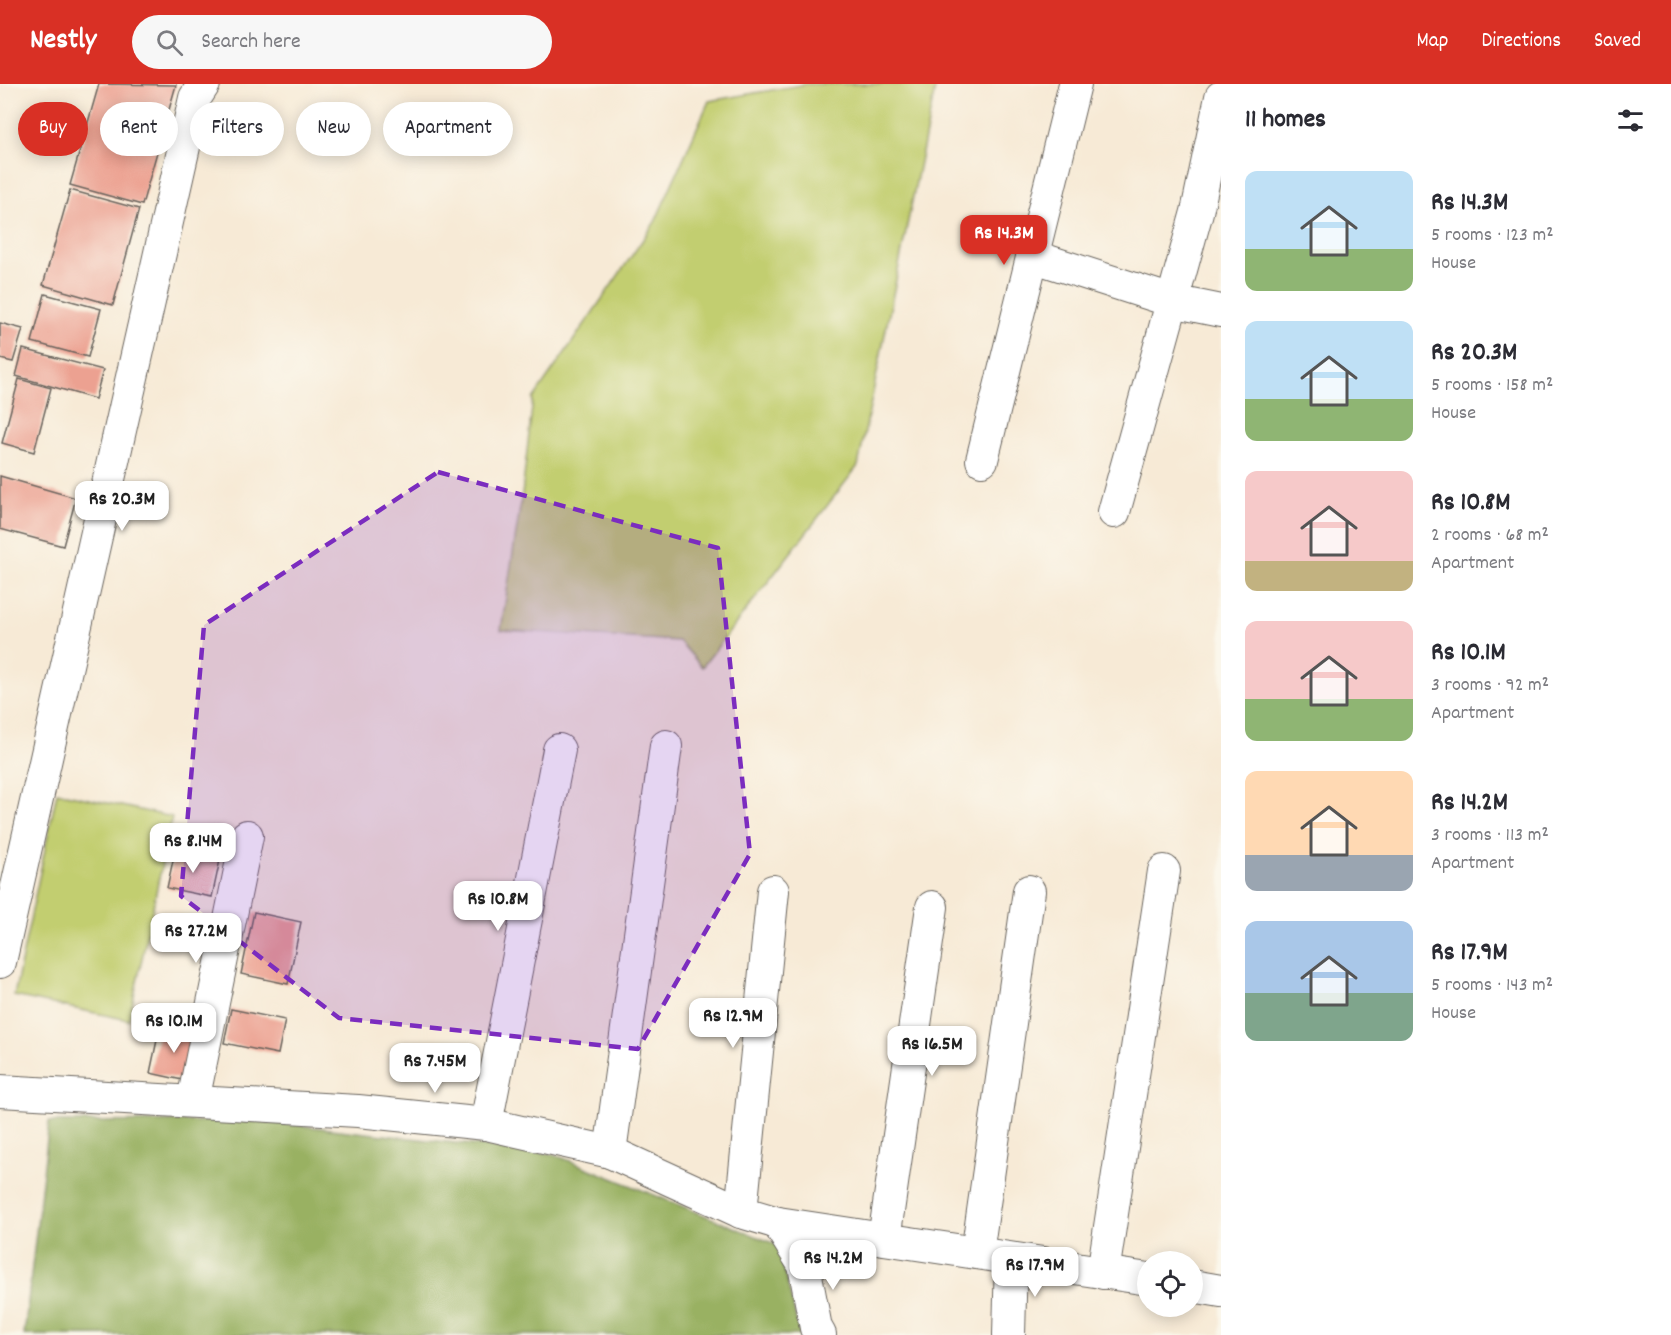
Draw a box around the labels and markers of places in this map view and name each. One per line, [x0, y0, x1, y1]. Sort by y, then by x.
pin: Rs 14.3M [942, 215, 1066, 266]
pin: Rs 20.3M [60, 481, 184, 532]
pin: Rs 8.14M [131, 823, 255, 874]
pin: Rs 10.8M [436, 881, 560, 932]
pin: Rs 27.2M [134, 913, 258, 964]
pin: Rs 12.9M [671, 998, 795, 1049]
pin: Rs 10.1M [112, 1003, 236, 1054]
pin: Rs 16.5M [870, 1026, 994, 1077]
pin: Rs 7.45M [373, 1043, 497, 1094]
pin: Rs 14.2M [771, 1240, 895, 1291]
pin: Rs 17.9M [973, 1247, 1097, 1298]

